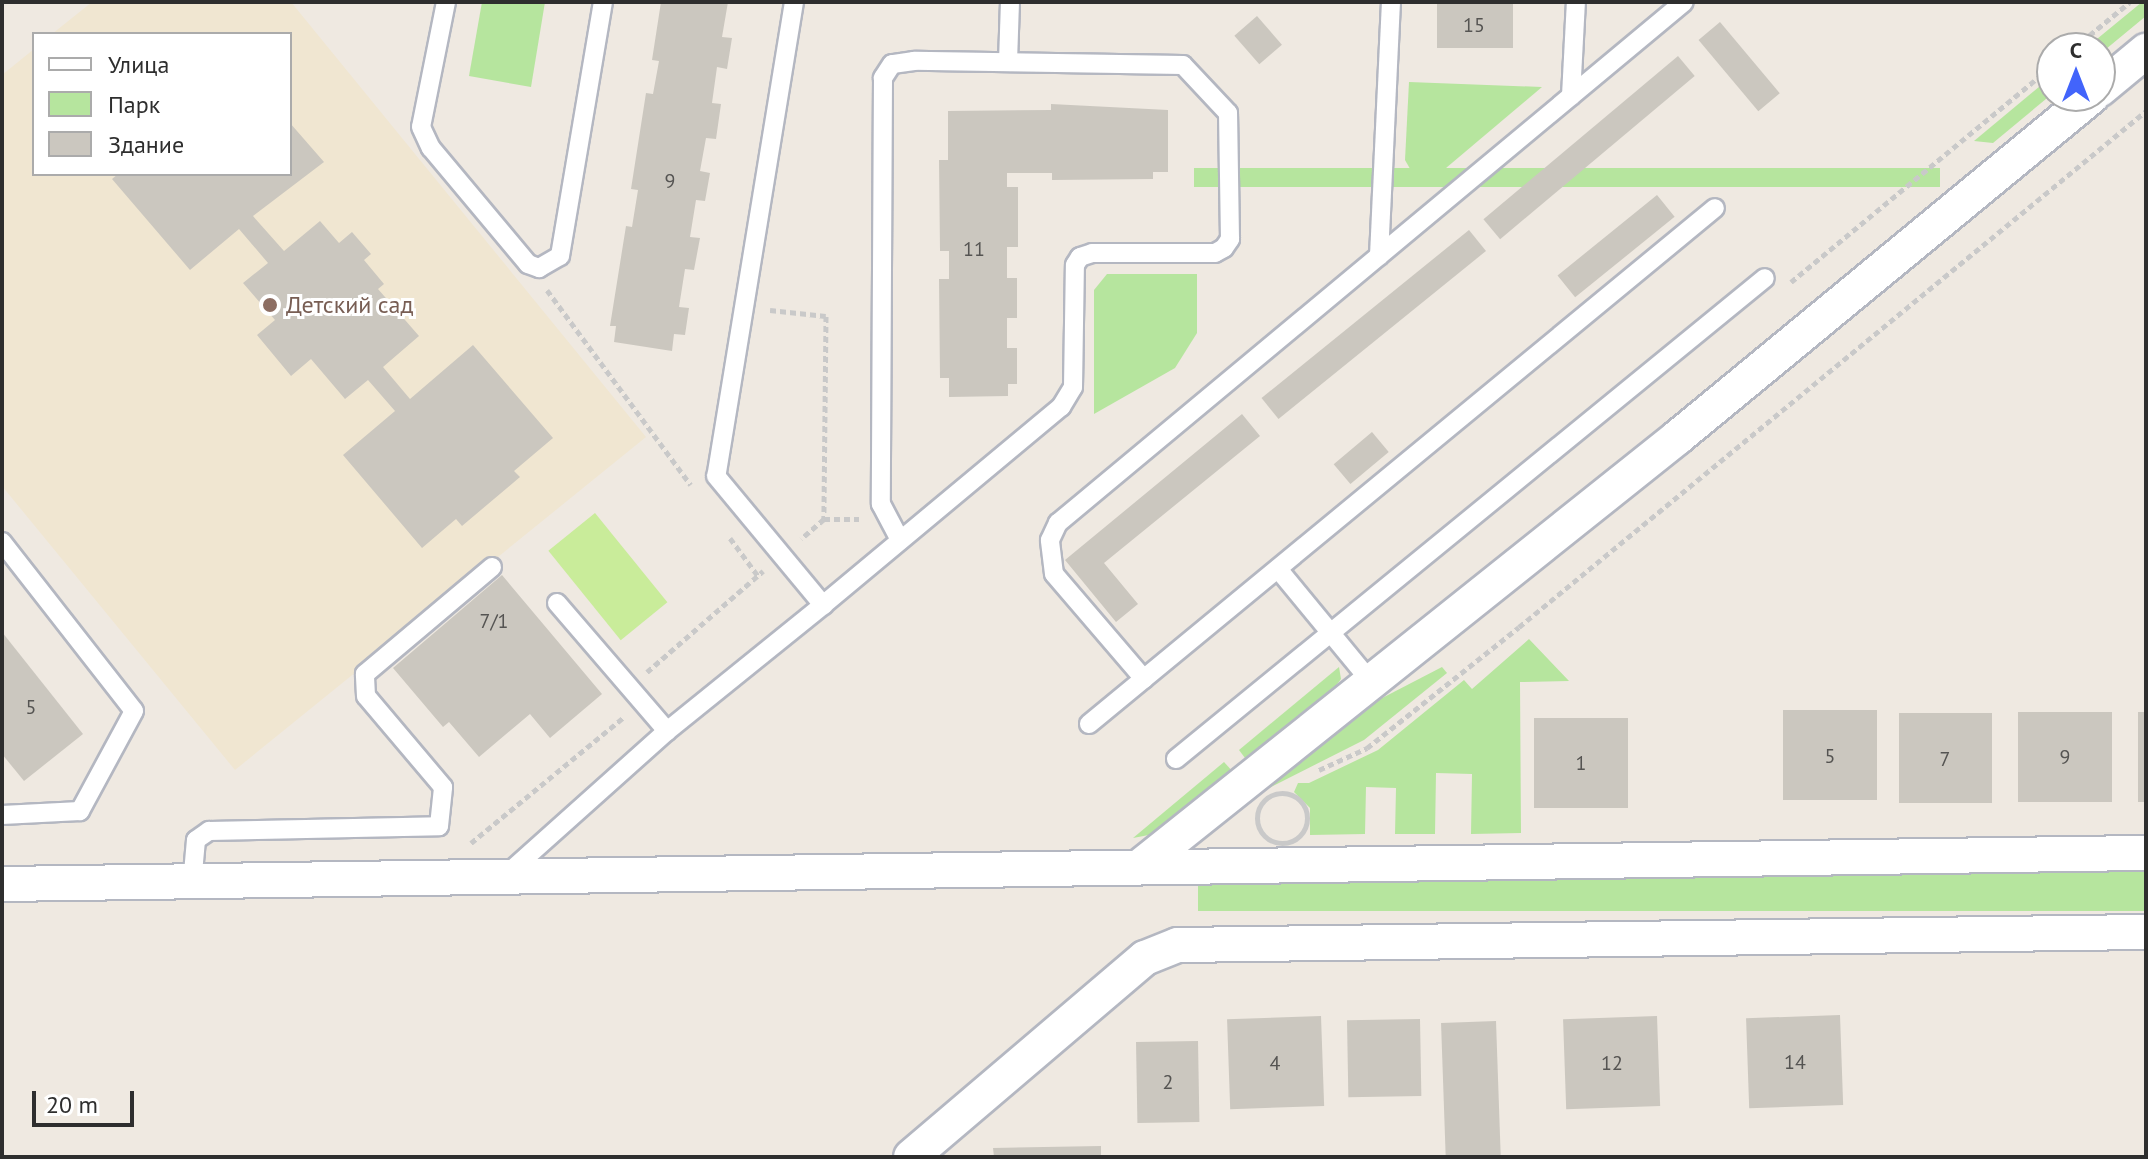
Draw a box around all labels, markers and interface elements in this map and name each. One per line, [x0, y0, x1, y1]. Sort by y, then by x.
house number: 15 [1463, 13, 1485, 37]
legend [32, 32, 292, 176]
north arrow [2036, 32, 2116, 112]
text: С [2070, 36, 2082, 64]
text: Улица [108, 49, 169, 80]
text: Парк [108, 89, 160, 120]
text: Здание [108, 129, 184, 160]
house number: 9 [665, 169, 675, 193]
house number: 11 [963, 237, 985, 261]
place label: Детский сад [286, 291, 413, 319]
marker: Детский сад [261, 296, 279, 314]
house number: 7/1 [480, 609, 508, 633]
house number: 5 [26, 695, 36, 719]
house number: 5 [1825, 744, 1835, 768]
house number: 9 [2060, 745, 2070, 769]
house number: 7 [1940, 747, 1950, 771]
house number: 1 [1576, 751, 1586, 775]
house number: 14 [1784, 1050, 1806, 1074]
house number: 4 [1270, 1051, 1280, 1075]
house number: 12 [1601, 1051, 1623, 1075]
house number: 2 [1163, 1070, 1173, 1094]
scale bar [36, 1075, 138, 1125]
text: 20 m [46, 1089, 98, 1120]

